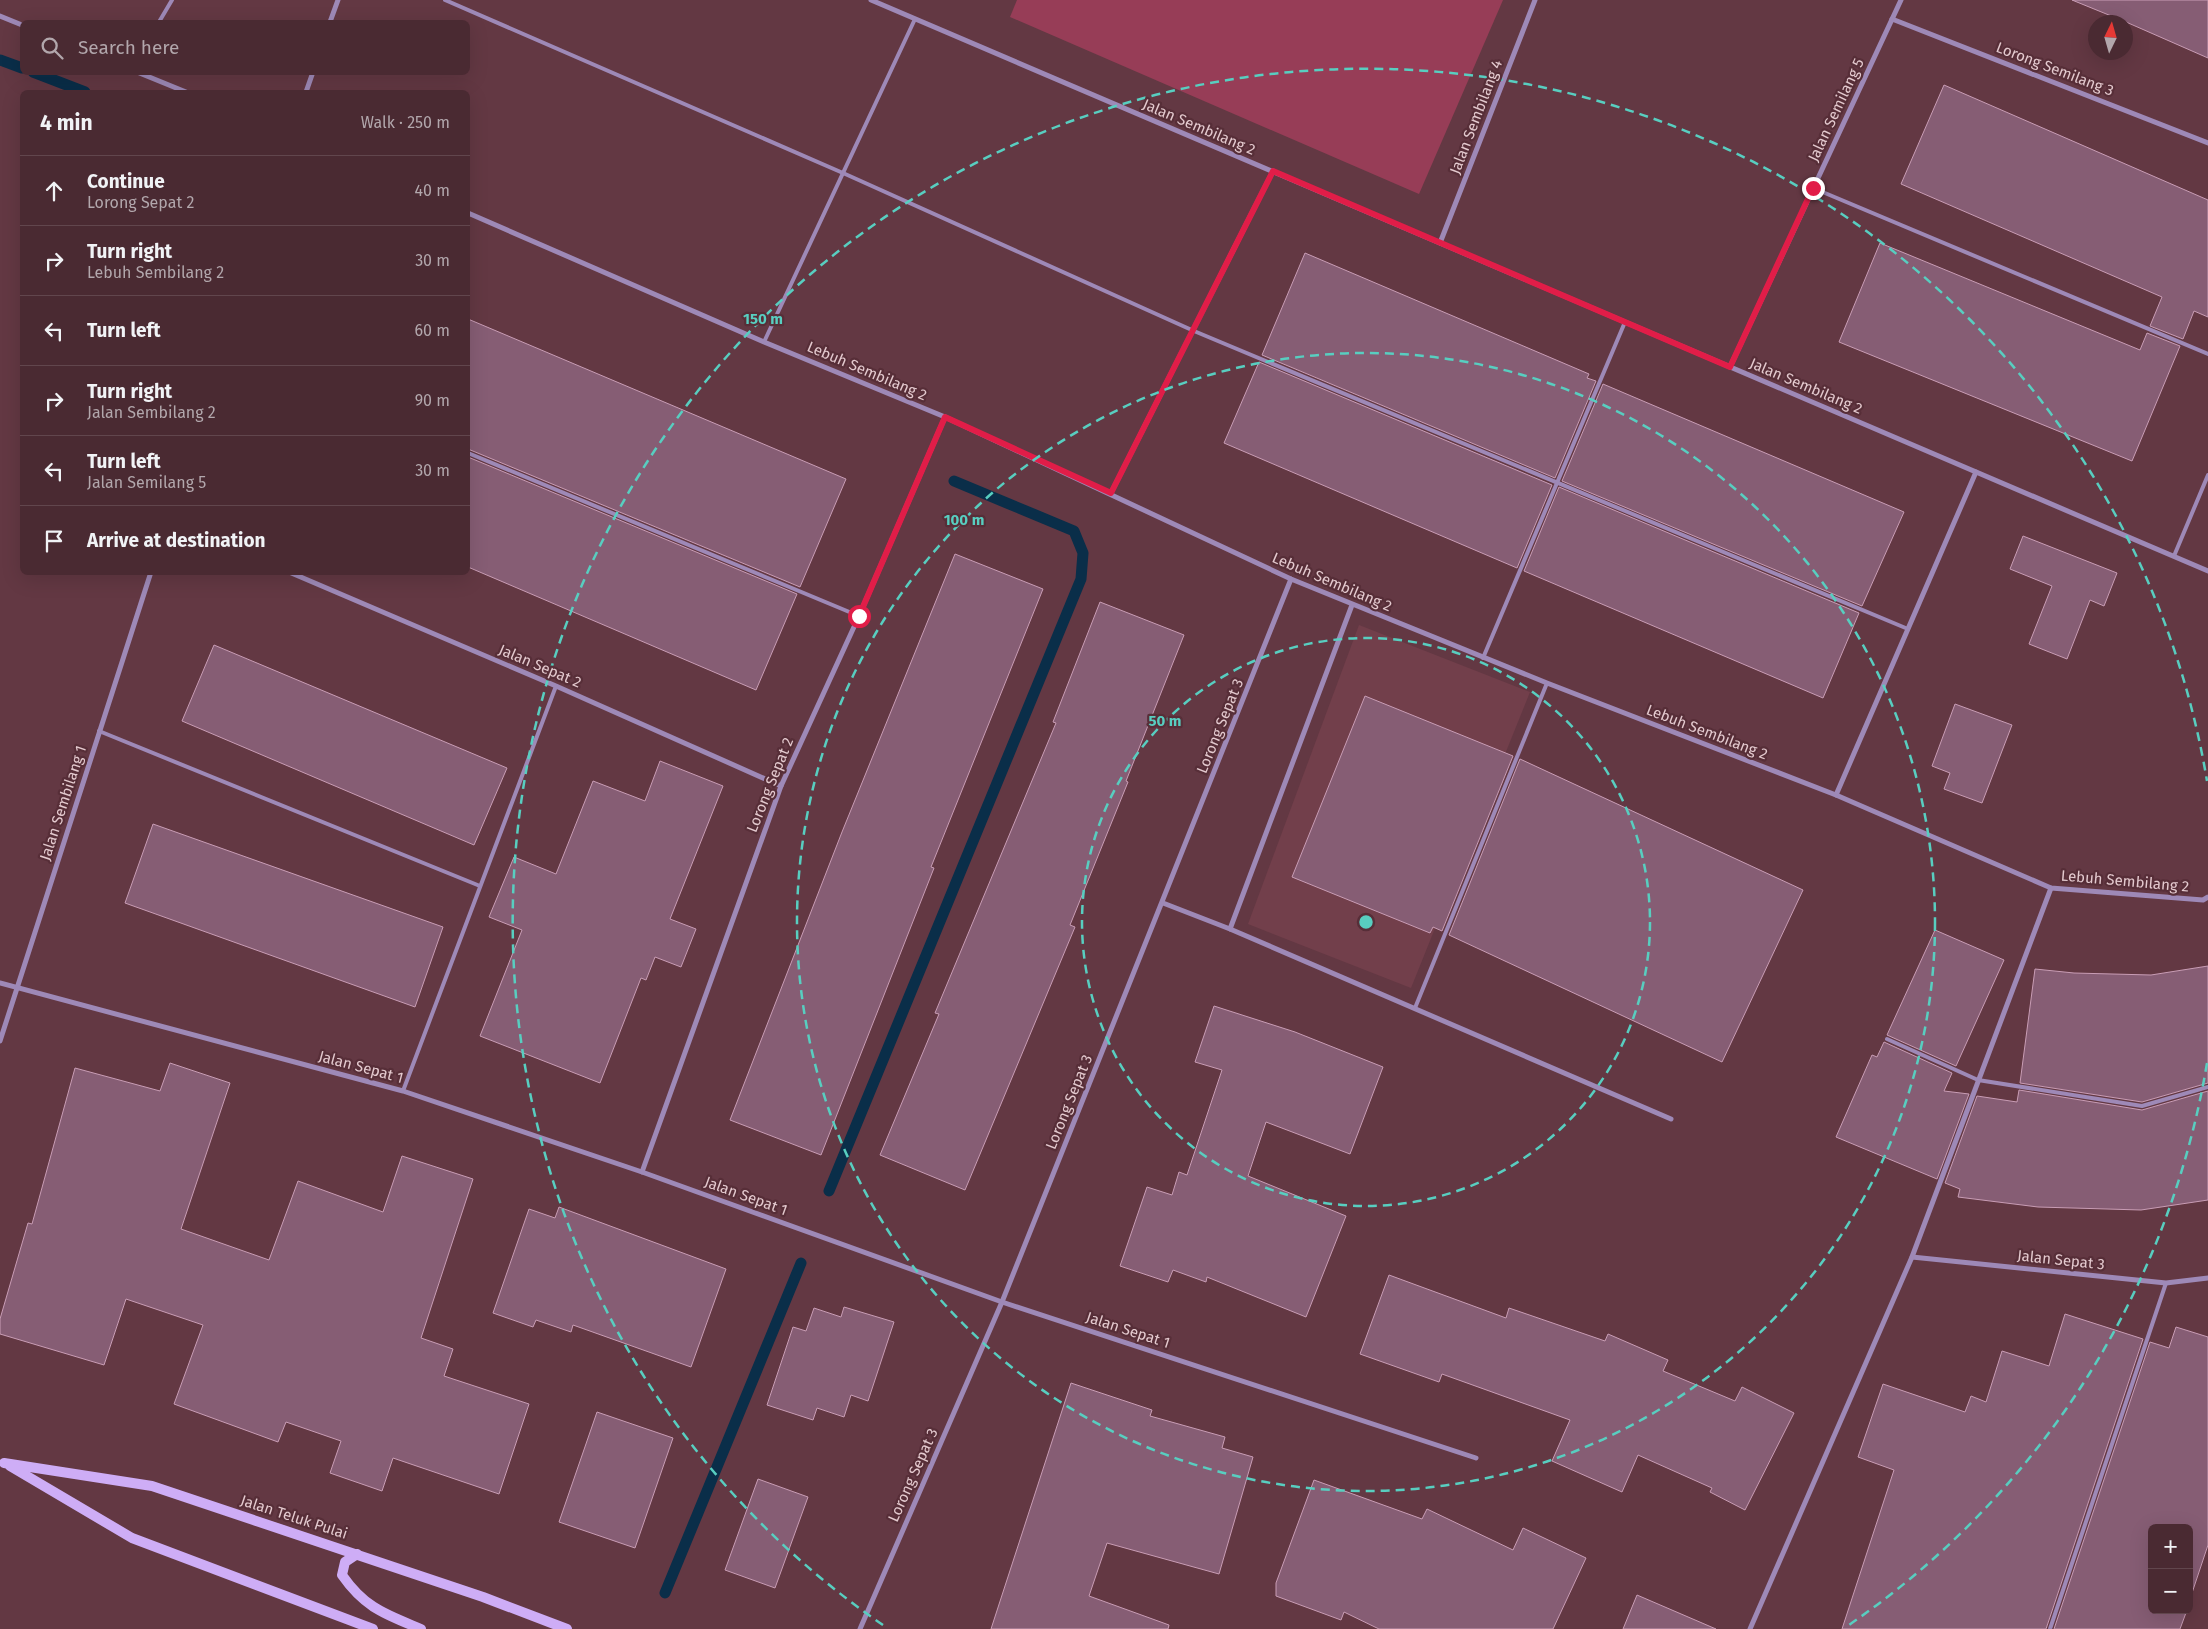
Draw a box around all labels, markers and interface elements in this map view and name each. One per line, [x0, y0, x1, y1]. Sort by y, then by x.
north arrow [2088, 15, 2133, 60]
search box [20, 20, 470, 75]
icon: search [38, 34, 66, 62]
text: Search here [78, 36, 179, 59]
street label: Lorong Semilang 3 [1994, 38, 2116, 100]
street label: Jalan Semilang 5 [1804, 56, 1868, 164]
street label: Jalan Sembilang 4 [1446, 57, 1506, 177]
street label: Jalan Sembilang 2 [1140, 95, 1258, 159]
text: 4 min [40, 110, 93, 136]
text: Walk · 250 m [361, 113, 450, 132]
text: Continue [87, 170, 165, 193]
icon: ahead [40, 177, 68, 205]
route end [1802, 177, 1825, 200]
text: 40 m [415, 181, 450, 200]
text: Lorong Sepat 2 [87, 193, 194, 212]
text: Turn right [87, 240, 172, 263]
icon: right [40, 247, 68, 275]
text: 30 m [415, 251, 450, 270]
text: Lebuh Sembilang 2 [87, 263, 224, 282]
text: 150 m [743, 310, 783, 328]
icon: left [40, 317, 68, 345]
text: Turn left [87, 319, 161, 342]
text: 60 m [415, 321, 450, 340]
street label: Lebuh Sembilang 2 [804, 338, 930, 404]
street label: Jalan Sembilang 2 [1747, 354, 1865, 418]
text: Turn right [87, 380, 172, 403]
icon: right [40, 387, 68, 415]
text: 90 m [415, 391, 450, 410]
text: Jalan Sembilang 2 [87, 403, 216, 422]
text: Turn left [87, 450, 161, 473]
icon: left [40, 457, 68, 485]
text: 30 m [415, 461, 450, 480]
text: Jalan Semilang 5 [87, 473, 206, 492]
text: 100 m [944, 511, 984, 529]
icon: arrive [40, 527, 68, 555]
text: Arrive at destination [87, 529, 266, 552]
street label: Lebuh Sembilang 2 [1269, 549, 1395, 615]
route start [848, 605, 871, 628]
street label: Jalan Sepat 2 [496, 641, 584, 691]
street label: Lorong Sepat 3 [1193, 676, 1247, 776]
street label: Lebuh Sembilang 2 [1644, 701, 1770, 763]
text: 50 m [1148, 712, 1182, 730]
street label: Lorong Sepat 2 [743, 735, 797, 835]
street label: Jalan Sembilang 1 [36, 743, 90, 863]
street label: Lebuh Sembilang 2 [2060, 866, 2190, 896]
centre of rings [1357, 913, 1375, 931]
street label: Jalan Sepat 1 [317, 1047, 405, 1087]
street label: Lorong Sepat 3 [1042, 1052, 1096, 1152]
street label: Jalan Sepat 1 [702, 1173, 790, 1219]
street label: Jalan Sepat 3 [2016, 1246, 2106, 1274]
street label: Jalan Sepat 1 [1084, 1308, 1172, 1352]
street label: Lorong Sepat 3 [884, 1425, 942, 1525]
street label: Jalan Teluk Pulai [238, 1491, 350, 1543]
map controls [2148, 1524, 2193, 1614]
button: + [2148, 1524, 2193, 1569]
button: − [2148, 1569, 2193, 1614]

